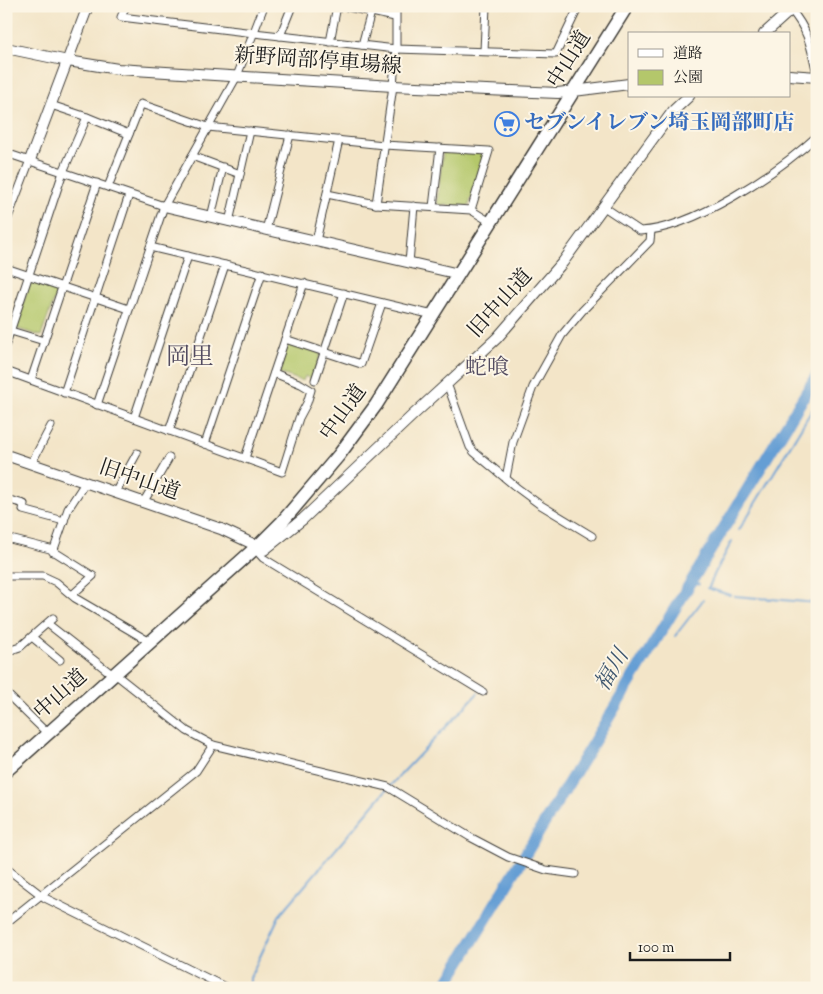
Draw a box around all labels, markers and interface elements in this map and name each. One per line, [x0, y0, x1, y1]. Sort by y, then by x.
street label: 中山道 [541, 25, 599, 95]
legend [628, 32, 790, 98]
street label: 新野岡部停車場線 [233, 41, 403, 83]
text: 道路 [673, 44, 703, 65]
text: 公園 [673, 68, 703, 89]
place label: セブンイレブン埼玉岡部町店 [524, 109, 794, 139]
supermarket icon: セブンイレブン埼玉岡部町店 [494, 111, 520, 137]
street label: 旧中山道 [462, 263, 540, 345]
district label: 岡里 [166, 341, 214, 375]
district label: 蛇喰 [465, 353, 509, 385]
street label: 中山道 [313, 379, 375, 447]
street label: 旧中山道 [94, 453, 184, 509]
water label: 福川 [588, 642, 639, 698]
street label: 中山道 [28, 663, 94, 727]
scale bar [630, 929, 730, 961]
text: 100 m [638, 938, 675, 959]

